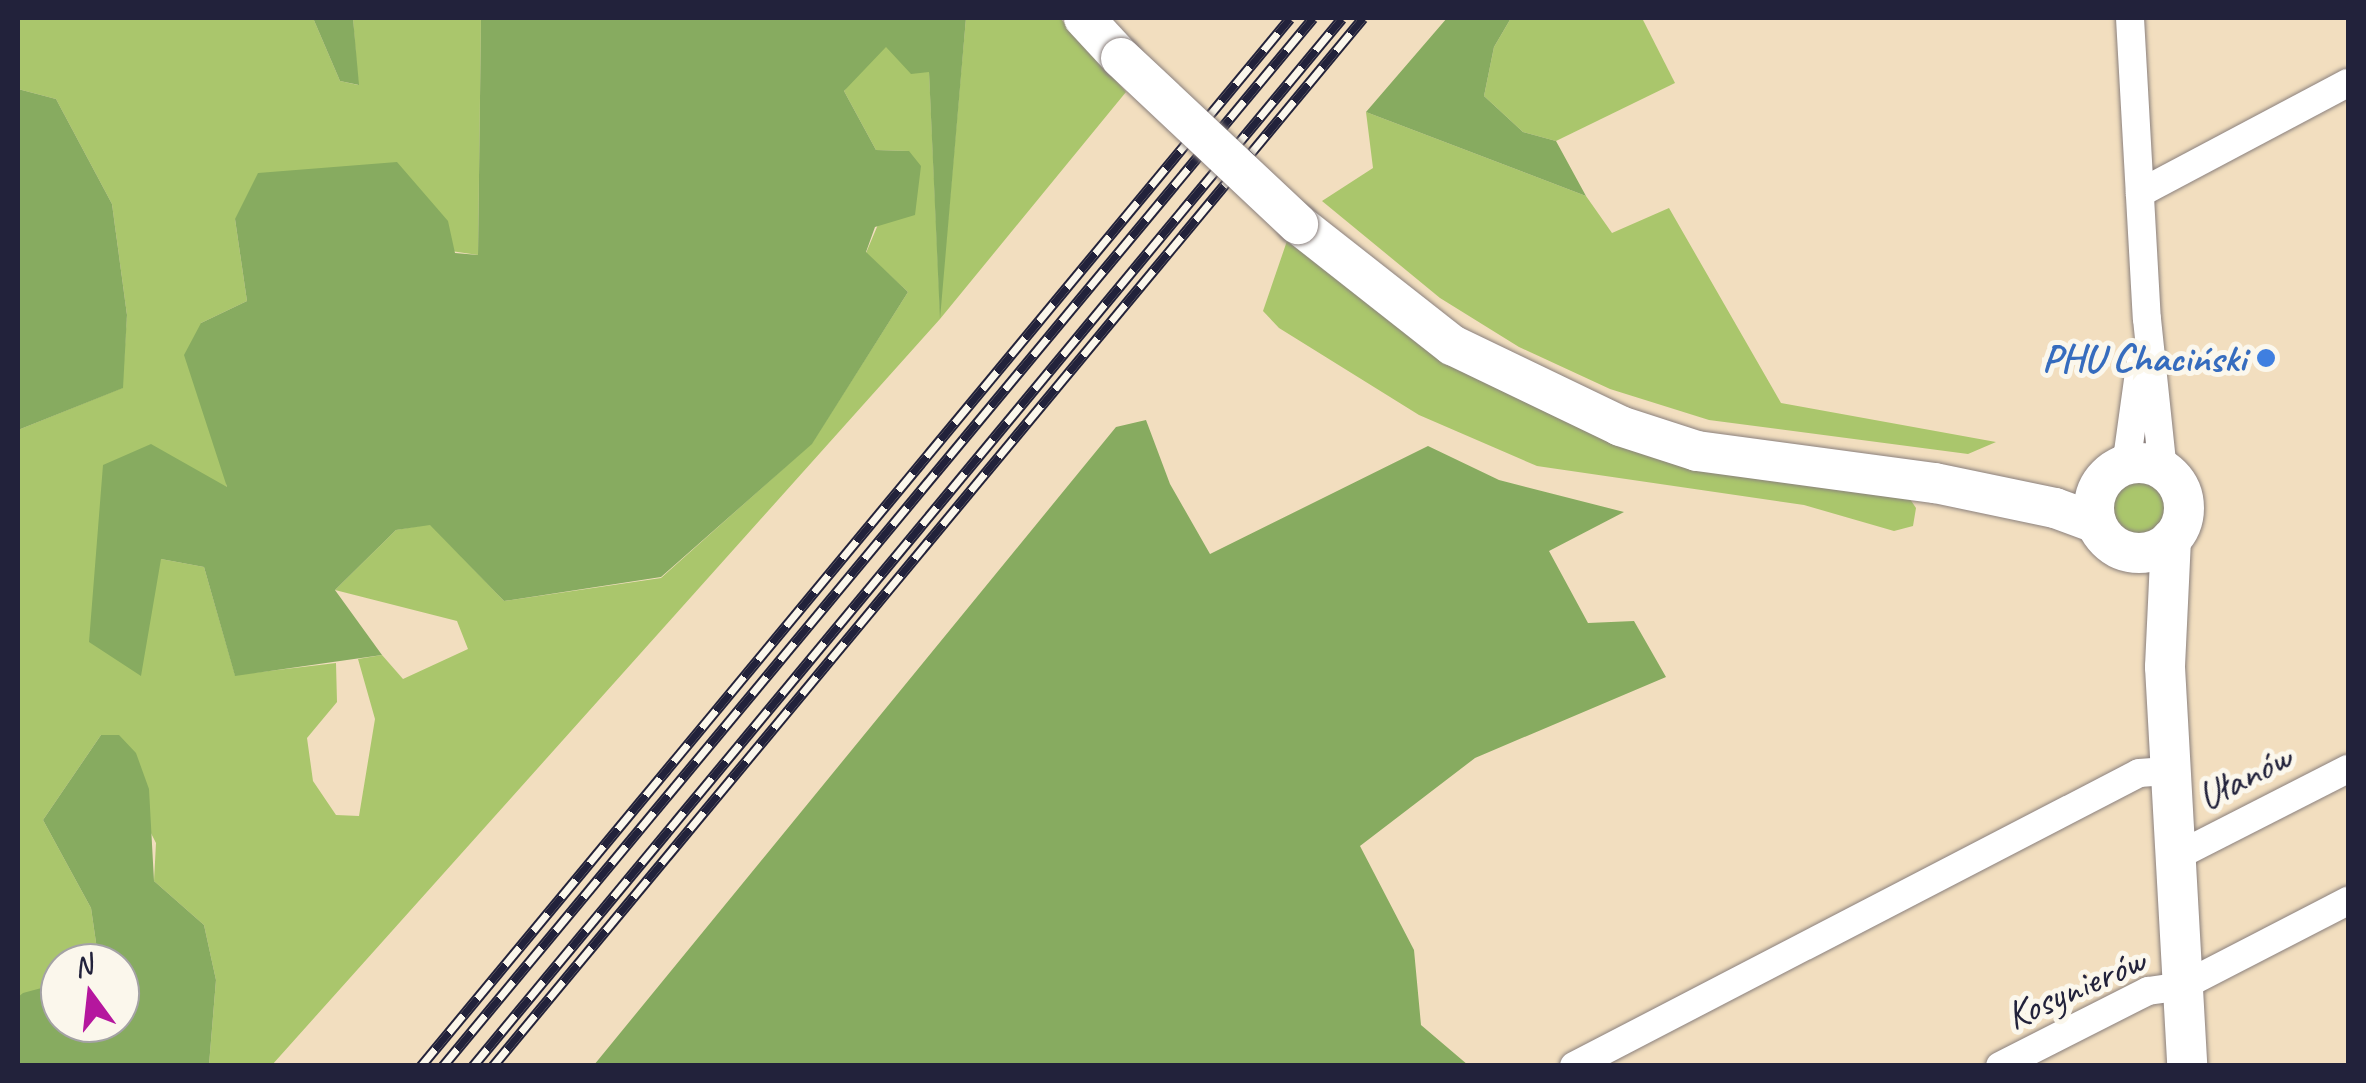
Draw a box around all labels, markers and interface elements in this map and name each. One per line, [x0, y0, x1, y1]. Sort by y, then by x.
place label: PHU Chaciński [2043, 334, 2246, 382]
marker: PHU Chaciński [2255, 347, 2277, 369]
street label: Ułanów [2189, 733, 2299, 821]
street label: Kosynierów [1998, 936, 2152, 1040]
north arrow [40, 943, 140, 1043]
text: N [70, 946, 96, 985]

